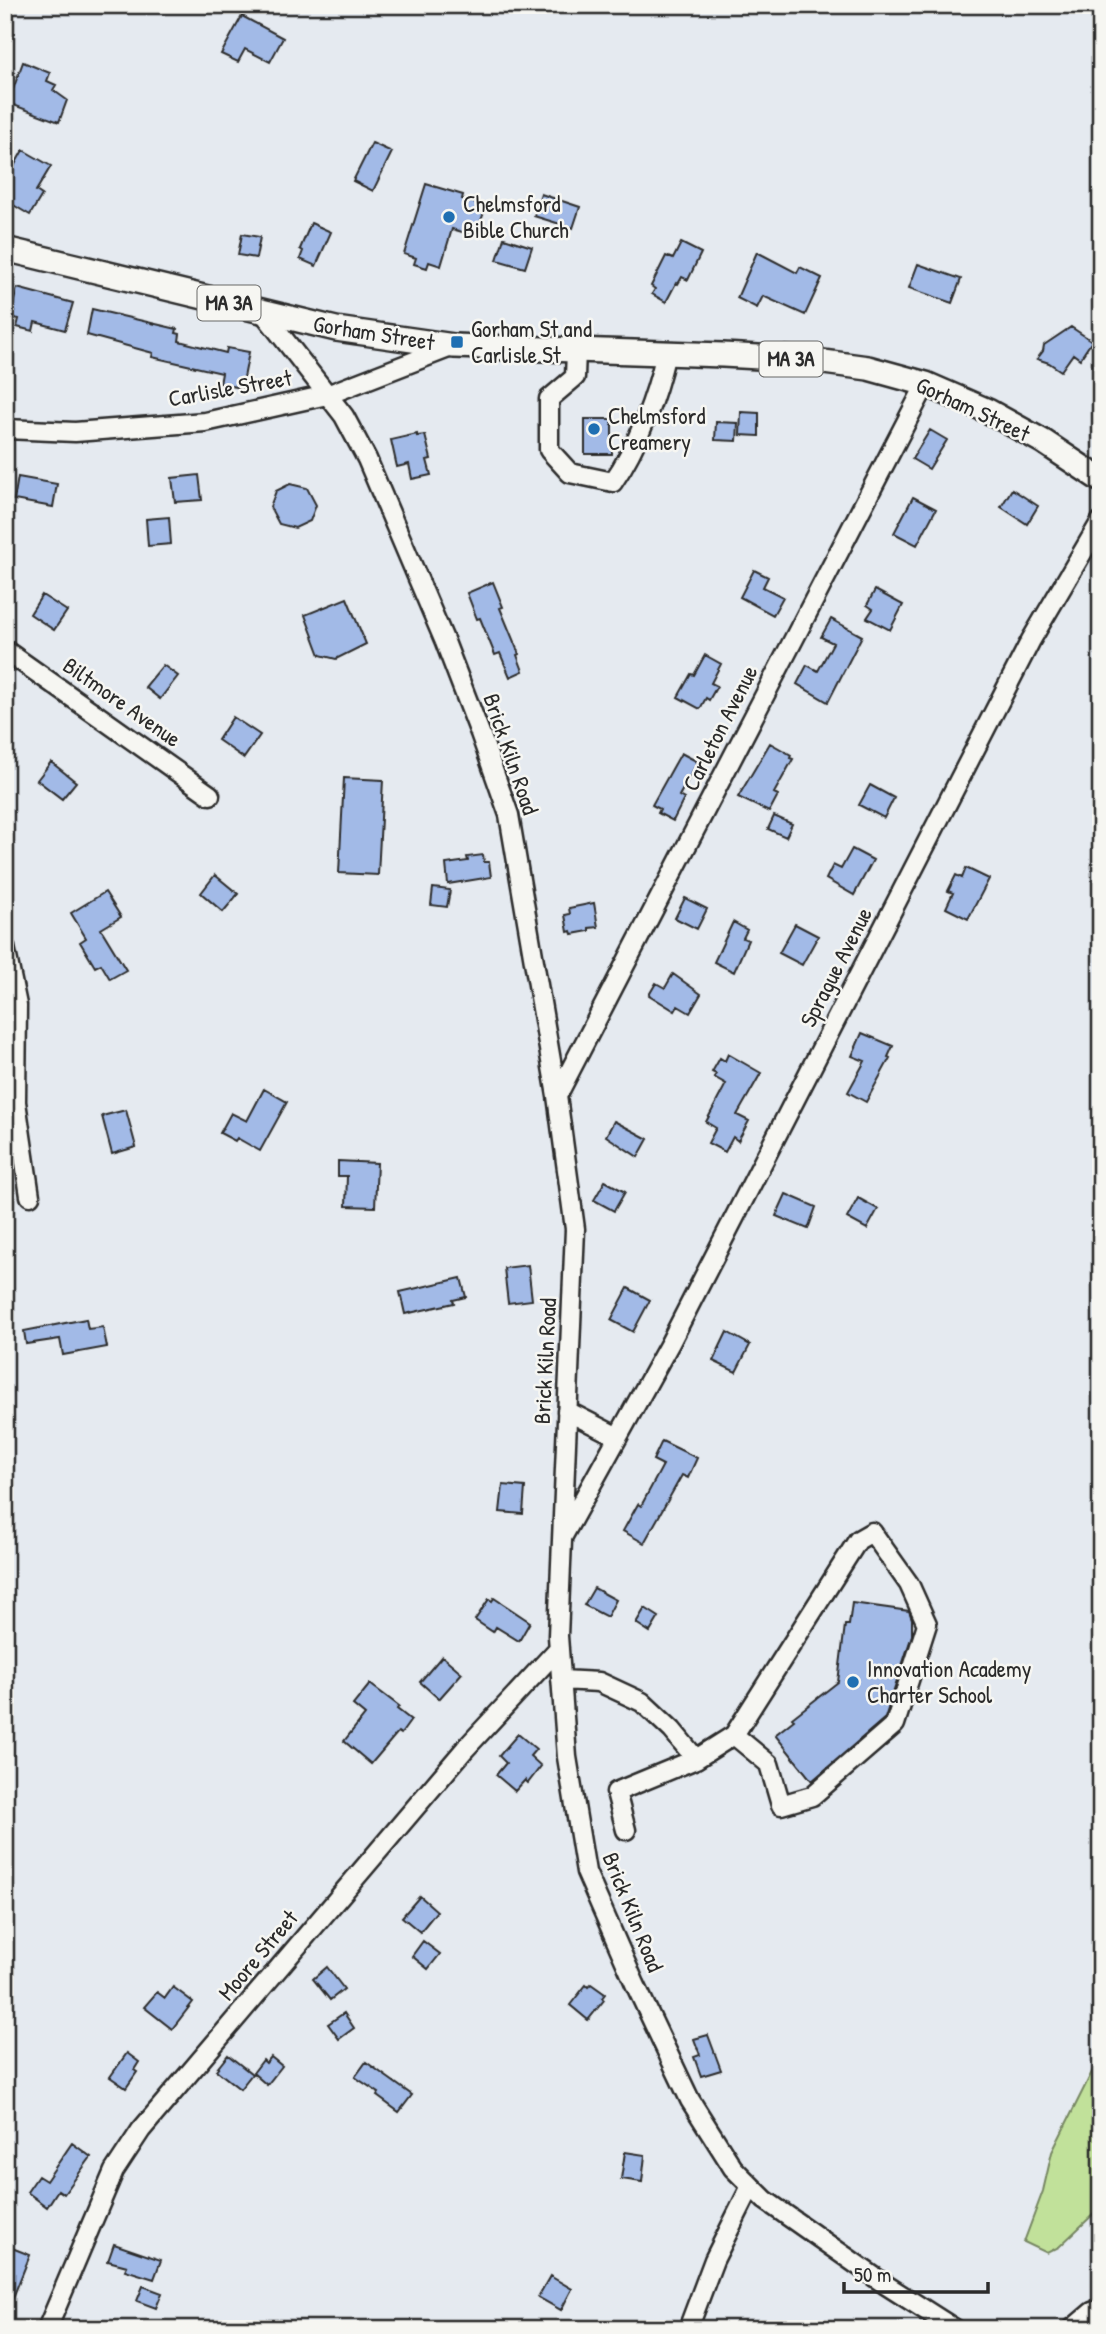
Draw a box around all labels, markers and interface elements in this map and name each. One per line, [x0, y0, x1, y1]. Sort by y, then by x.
place label: Chelmsford Bible Church [463, 188, 569, 245]
marker: Chelmsford Bible Church [441, 209, 457, 225]
road number: MA 3A [198, 286, 260, 320]
street label: Gorham Street [311, 308, 438, 358]
place label: Gorham St and Carlisle St [471, 313, 592, 370]
marker: Gorham St and Carlisle St [449, 334, 465, 350]
road number: MA 3A [760, 342, 822, 376]
street label: Carlisle Street [166, 361, 295, 414]
street label: Gorham Street [911, 369, 1036, 449]
place label: Chelmsford Creamery [608, 400, 705, 457]
marker: Chelmsford Creamery [586, 421, 602, 437]
street label: Biltmore Avenue [57, 649, 187, 754]
street label: Carleton Avenue [675, 660, 764, 796]
street label: Brick Kiln Road [476, 689, 547, 819]
street label: Sprague Avenue [792, 902, 879, 1032]
street label: Brick Kiln Road [526, 1297, 563, 1425]
place label: Innovation Academy Charter School [867, 1653, 1032, 1710]
marker: Innovation Academy Charter School [845, 1674, 861, 1690]
street label: Brick Kiln Road [595, 1848, 671, 1976]
street label: Moore Street [211, 1902, 305, 2006]
scale bar [844, 2250, 987, 2294]
text: 50 m [854, 2260, 891, 2289]

